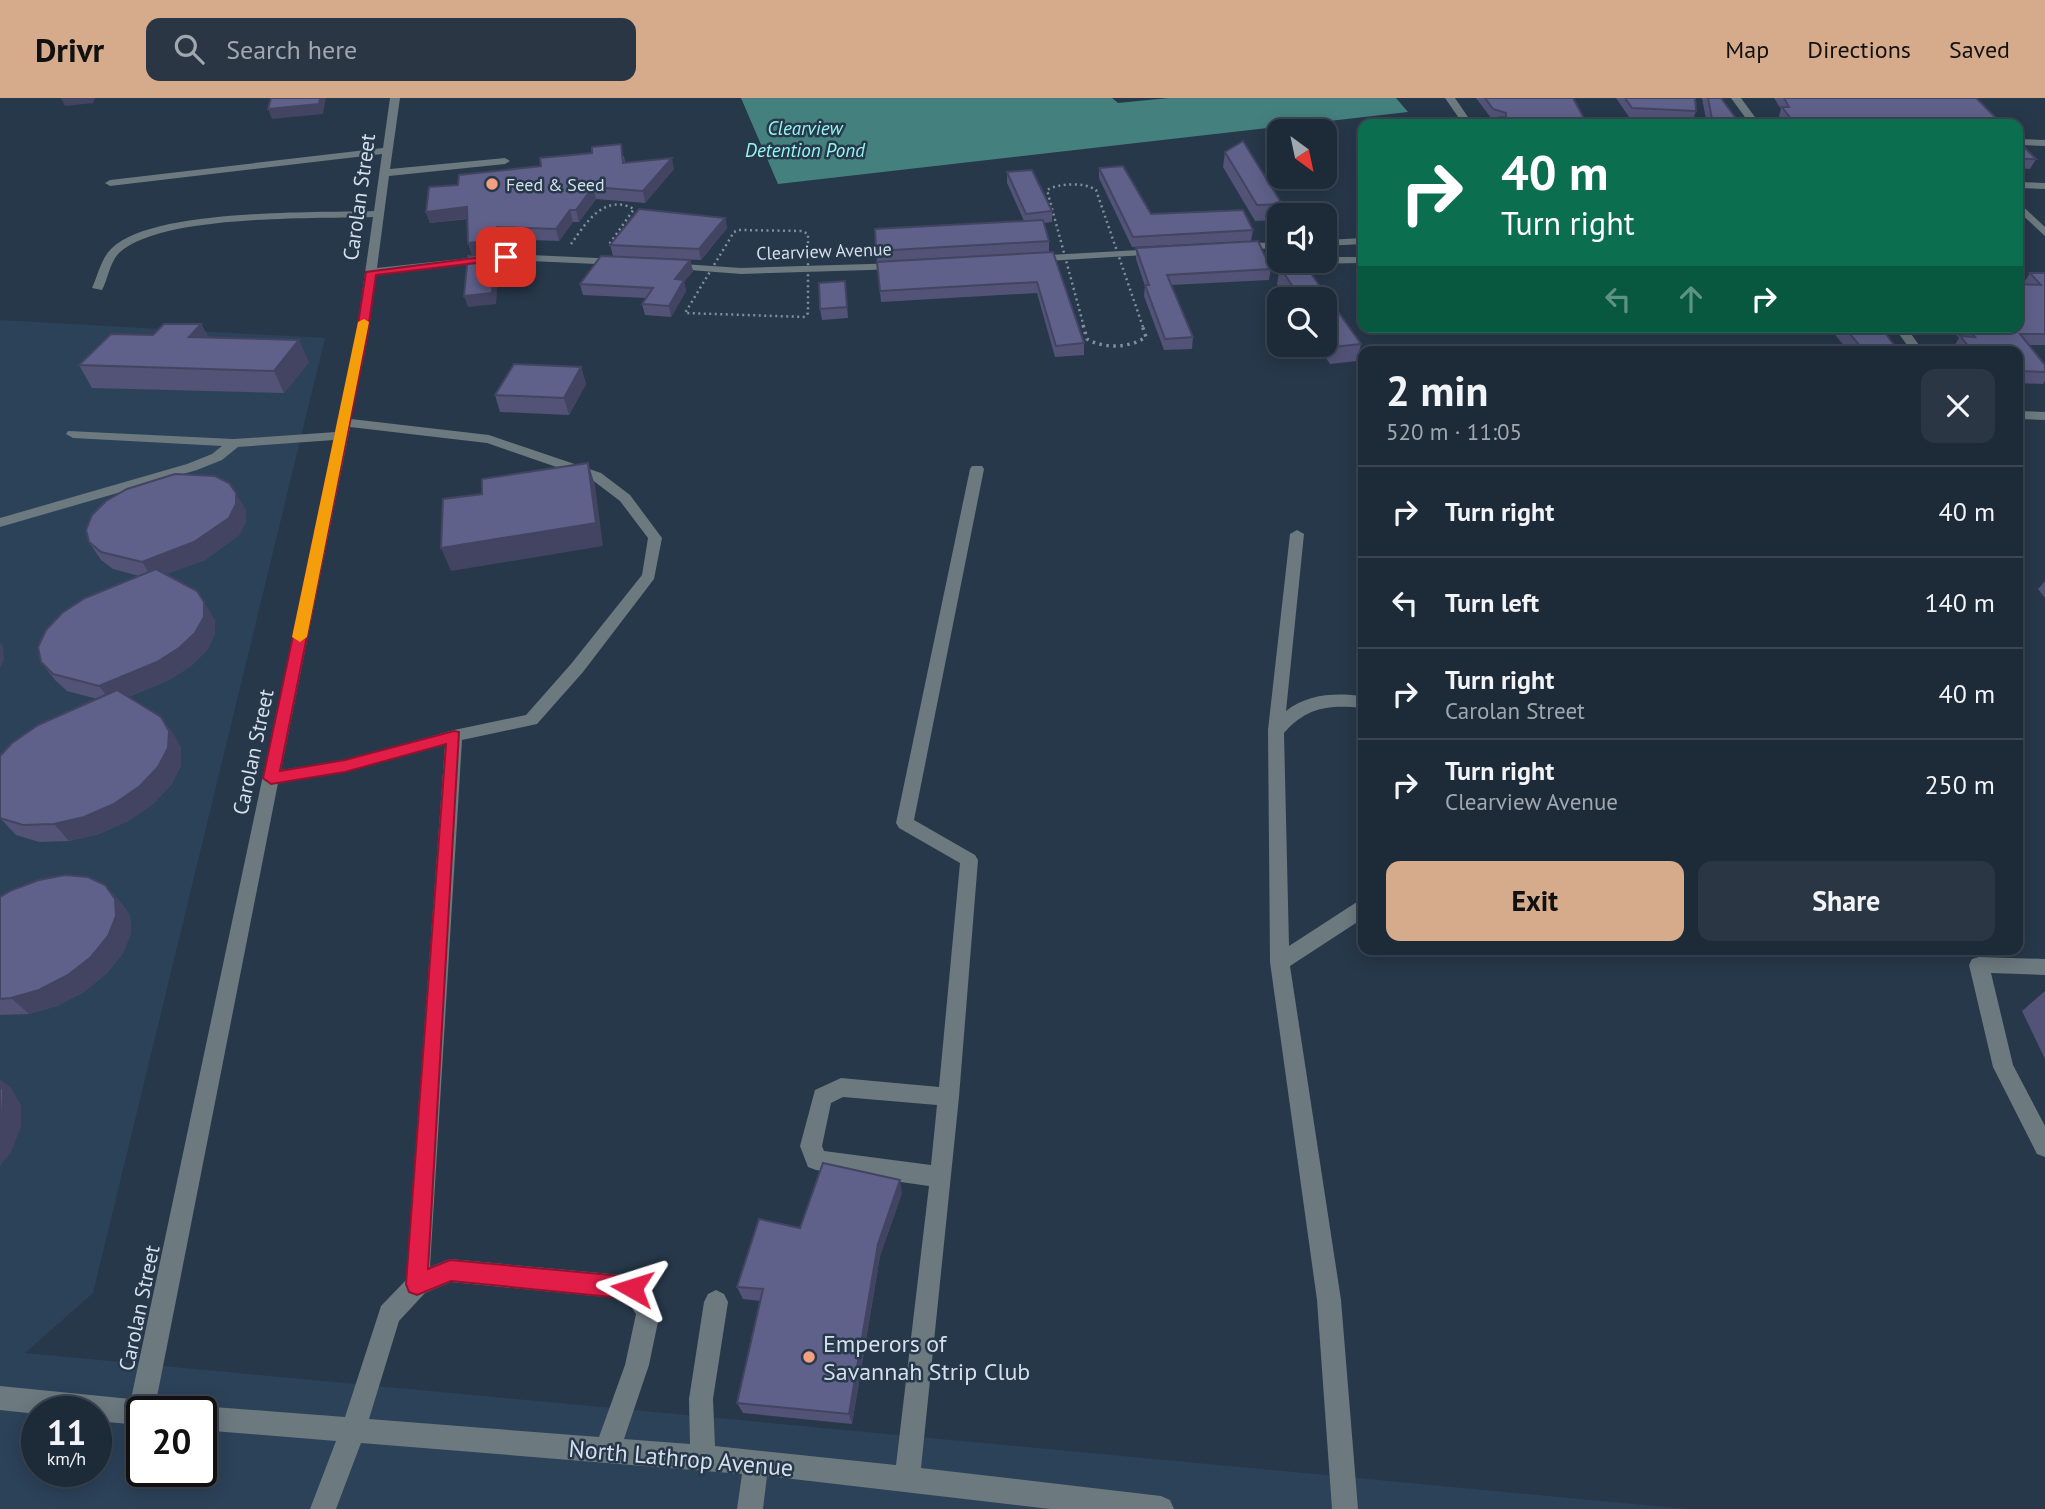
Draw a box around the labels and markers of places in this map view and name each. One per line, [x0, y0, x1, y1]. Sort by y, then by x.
place label: Feed & Seed [506, 173, 605, 196]
marker: Feed & Seed [484, 176, 500, 192]
pin [476, 227, 536, 287]
place label: Emperors of Savannah Strip Club [823, 1328, 1030, 1387]
marker: Emperors of Savannah Strip Club [801, 1349, 817, 1365]

